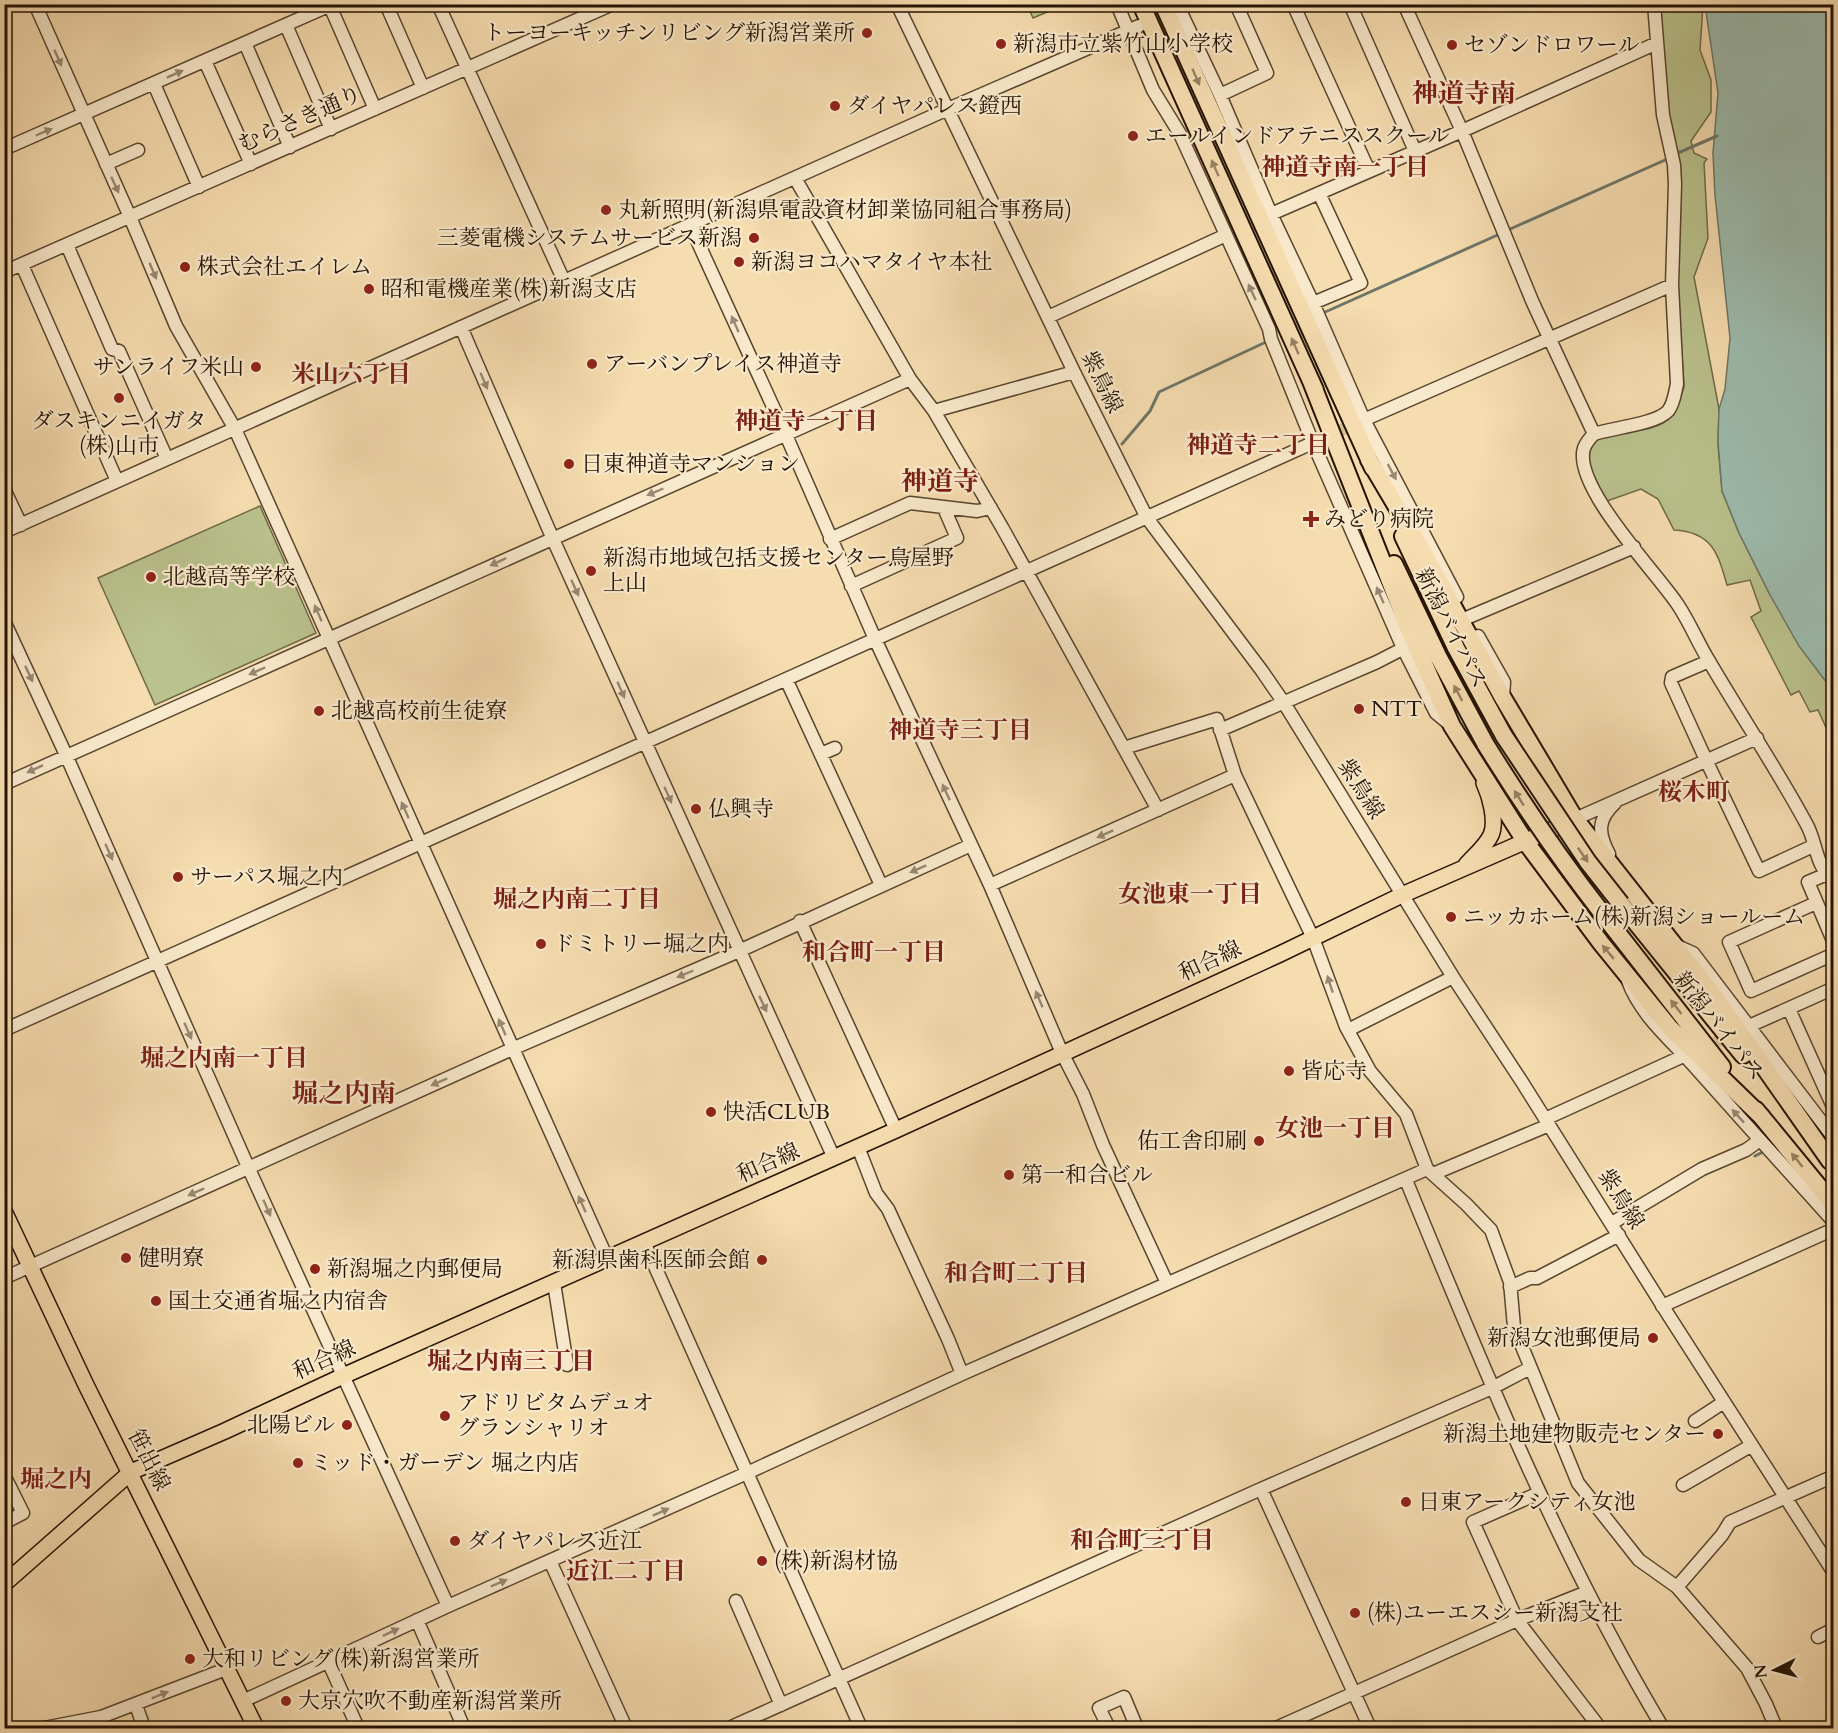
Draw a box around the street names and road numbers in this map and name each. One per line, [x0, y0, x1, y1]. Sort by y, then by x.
street label: むらさき通り [234, 78, 366, 160]
street label: 紫鳥線 [1074, 346, 1130, 418]
street label: 新潟バイパス [1408, 563, 1494, 693]
street label: 紫鳥線 [1331, 753, 1391, 825]
street label: 和合線 [1174, 933, 1246, 989]
street label: 新潟バイパス [1667, 965, 1771, 1087]
street label: 和合線 [732, 1136, 804, 1190]
street label: 紫鳥線 [1591, 1163, 1651, 1235]
street label: 和合線 [288, 1333, 360, 1387]
street label: 笹出線 [121, 1424, 177, 1496]

